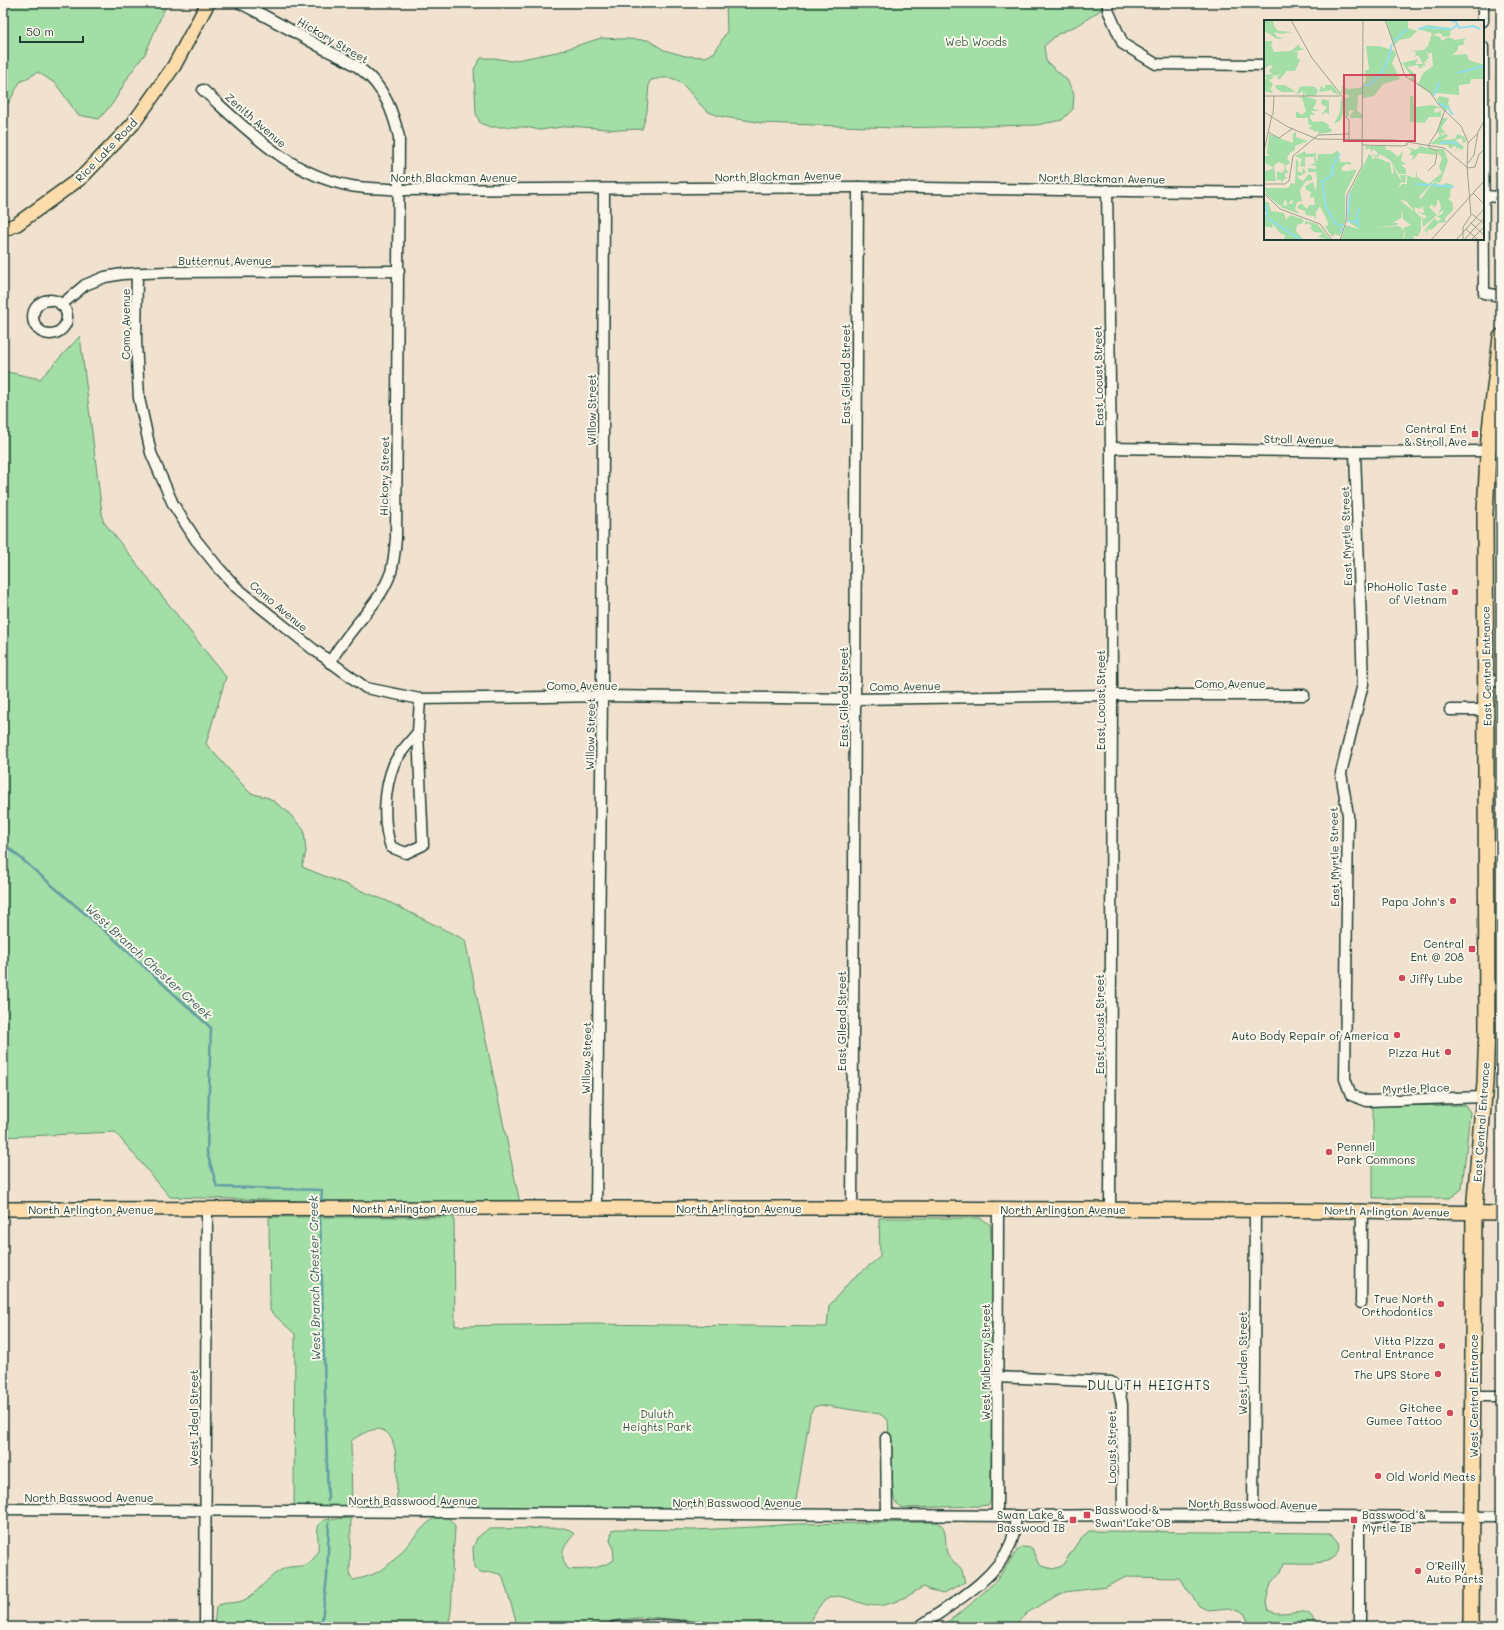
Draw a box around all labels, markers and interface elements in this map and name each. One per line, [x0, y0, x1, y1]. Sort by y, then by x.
street label: Hickory Street [295, 14, 371, 67]
scale bar [20, 18, 83, 44]
inset map [1264, 20, 1484, 240]
text: 50 m [26, 23, 54, 39]
park label: Web Woods [945, 34, 1007, 49]
street label: Zenith Avenue [222, 89, 290, 151]
street label: Rice Lake Road [72, 115, 140, 185]
street label: North Blackman Avenue [714, 167, 842, 185]
street label: North Blackman Avenue [1038, 169, 1166, 187]
street label: North Blackman Avenue [391, 170, 518, 185]
street label: Butternut Avenue [178, 253, 272, 268]
street label: Como Avenue [118, 288, 133, 360]
street label: East Gilead Street [838, 324, 853, 424]
street label: East Locust Street [1090, 326, 1106, 426]
street label: Willow Street [584, 374, 599, 446]
place label: Central Ent & Stroll Ave [1404, 421, 1467, 449]
marker: Central Ent & Stroll Ave [1470, 429, 1480, 439]
street label: Stroll Avenue [1264, 431, 1334, 447]
street label: Hickory Street [376, 436, 392, 516]
street label: East Myrtle Street [1337, 486, 1355, 586]
street label: Como Avenue [247, 577, 311, 635]
place label: PhoHolic Taste of Vietnam [1367, 579, 1447, 607]
marker: PhoHolic Taste of Vietnam [1450, 587, 1460, 597]
street label: East Central Entrance [1477, 606, 1495, 726]
street label: East Gilead Street [836, 647, 851, 747]
street label: East Locust Street [1093, 650, 1108, 750]
street label: Como Avenue [1194, 676, 1266, 691]
street label: Como Avenue [546, 678, 618, 693]
street label: Como Avenue [869, 678, 941, 694]
street label: Willow Street [582, 698, 598, 770]
street label: East Myrtle Street [1326, 807, 1342, 907]
place label: Papa John's [1382, 894, 1445, 909]
marker: Papa John's [1448, 896, 1458, 906]
water label: West Branch Chester Creek [82, 900, 216, 1023]
place label: Central Ent @ 208 [1410, 936, 1464, 964]
marker: Central Ent @ 208 [1467, 944, 1477, 954]
street label: East Gilead Street [834, 971, 849, 1071]
place label: Jiffy Lube [1410, 971, 1463, 986]
marker: Jiffy Lube [1397, 973, 1407, 983]
street label: East Locust Street [1092, 974, 1107, 1074]
street label: Willow Street [578, 1022, 594, 1094]
place label: Auto Body Repair of America [1231, 1028, 1389, 1043]
marker: Auto Body Repair of America [1392, 1030, 1402, 1040]
place label: Pizza Hut [1389, 1045, 1440, 1060]
marker: Pizza Hut [1443, 1047, 1453, 1057]
street label: East Central Entrance [1469, 1061, 1493, 1182]
street label: Myrtle Place [1382, 1079, 1450, 1097]
place label: Pennell Park Commons [1337, 1139, 1415, 1167]
marker: Pennell Park Commons [1324, 1147, 1334, 1157]
water label: West Branch Chester Creek [305, 1195, 323, 1361]
street label: North Arlington Avenue [352, 1201, 478, 1216]
street label: North Arlington Avenue [676, 1201, 802, 1216]
street label: North Arlington Avenue [28, 1202, 154, 1217]
street label: North Arlington Avenue [1000, 1202, 1126, 1217]
street label: North Arlington Avenue [1324, 1202, 1450, 1220]
place label: True North Orthodontics [1362, 1291, 1433, 1319]
marker: True North Orthodontics [1436, 1299, 1446, 1309]
street label: West Mulberry Street [978, 1303, 993, 1420]
street label: West Linden Street [1235, 1311, 1250, 1415]
place label: Vitta Pizza Central Entrance [1341, 1333, 1434, 1361]
street label: West Central Entrance [1466, 1334, 1481, 1458]
marker: Vitta Pizza Central Entrance [1437, 1341, 1447, 1351]
place label: The UPS Store [1354, 1367, 1430, 1382]
street label: West Ideal Street [186, 1369, 201, 1466]
marker: The UPS Store [1433, 1369, 1443, 1379]
district label: DULUTH HEIGHTS [1087, 1376, 1211, 1393]
place label: Gitchee Gumee Tattoo [1366, 1400, 1442, 1428]
park label: Duluth Heights Park [622, 1406, 692, 1434]
marker: Gitchee Gumee Tattoo [1445, 1408, 1455, 1418]
street label: Locust Street [1104, 1410, 1119, 1484]
place label: Old World Meats [1386, 1469, 1476, 1484]
marker: Old World Meats [1373, 1471, 1383, 1481]
street label: North Basswood Avenue [24, 1490, 154, 1505]
street label: North Basswood Avenue [348, 1493, 478, 1508]
street label: North Basswood Avenue [672, 1495, 802, 1510]
street label: North Basswood Avenue [1188, 1495, 1318, 1513]
place label: Basswood & Swan Lake OB [1095, 1502, 1171, 1530]
place label: Swan Lake & Basswood IB [997, 1507, 1065, 1535]
place label: Basswood & Myrtle IB [1362, 1507, 1426, 1535]
marker: Basswood & Swan Lake OB [1082, 1510, 1092, 1520]
marker: Swan Lake & Basswood IB [1068, 1515, 1078, 1525]
marker: Basswood & Myrtle IB [1349, 1515, 1359, 1525]
place label: O'Reilly Auto Parts [1426, 1558, 1484, 1586]
marker: O'Reilly Auto Parts [1413, 1566, 1423, 1576]

